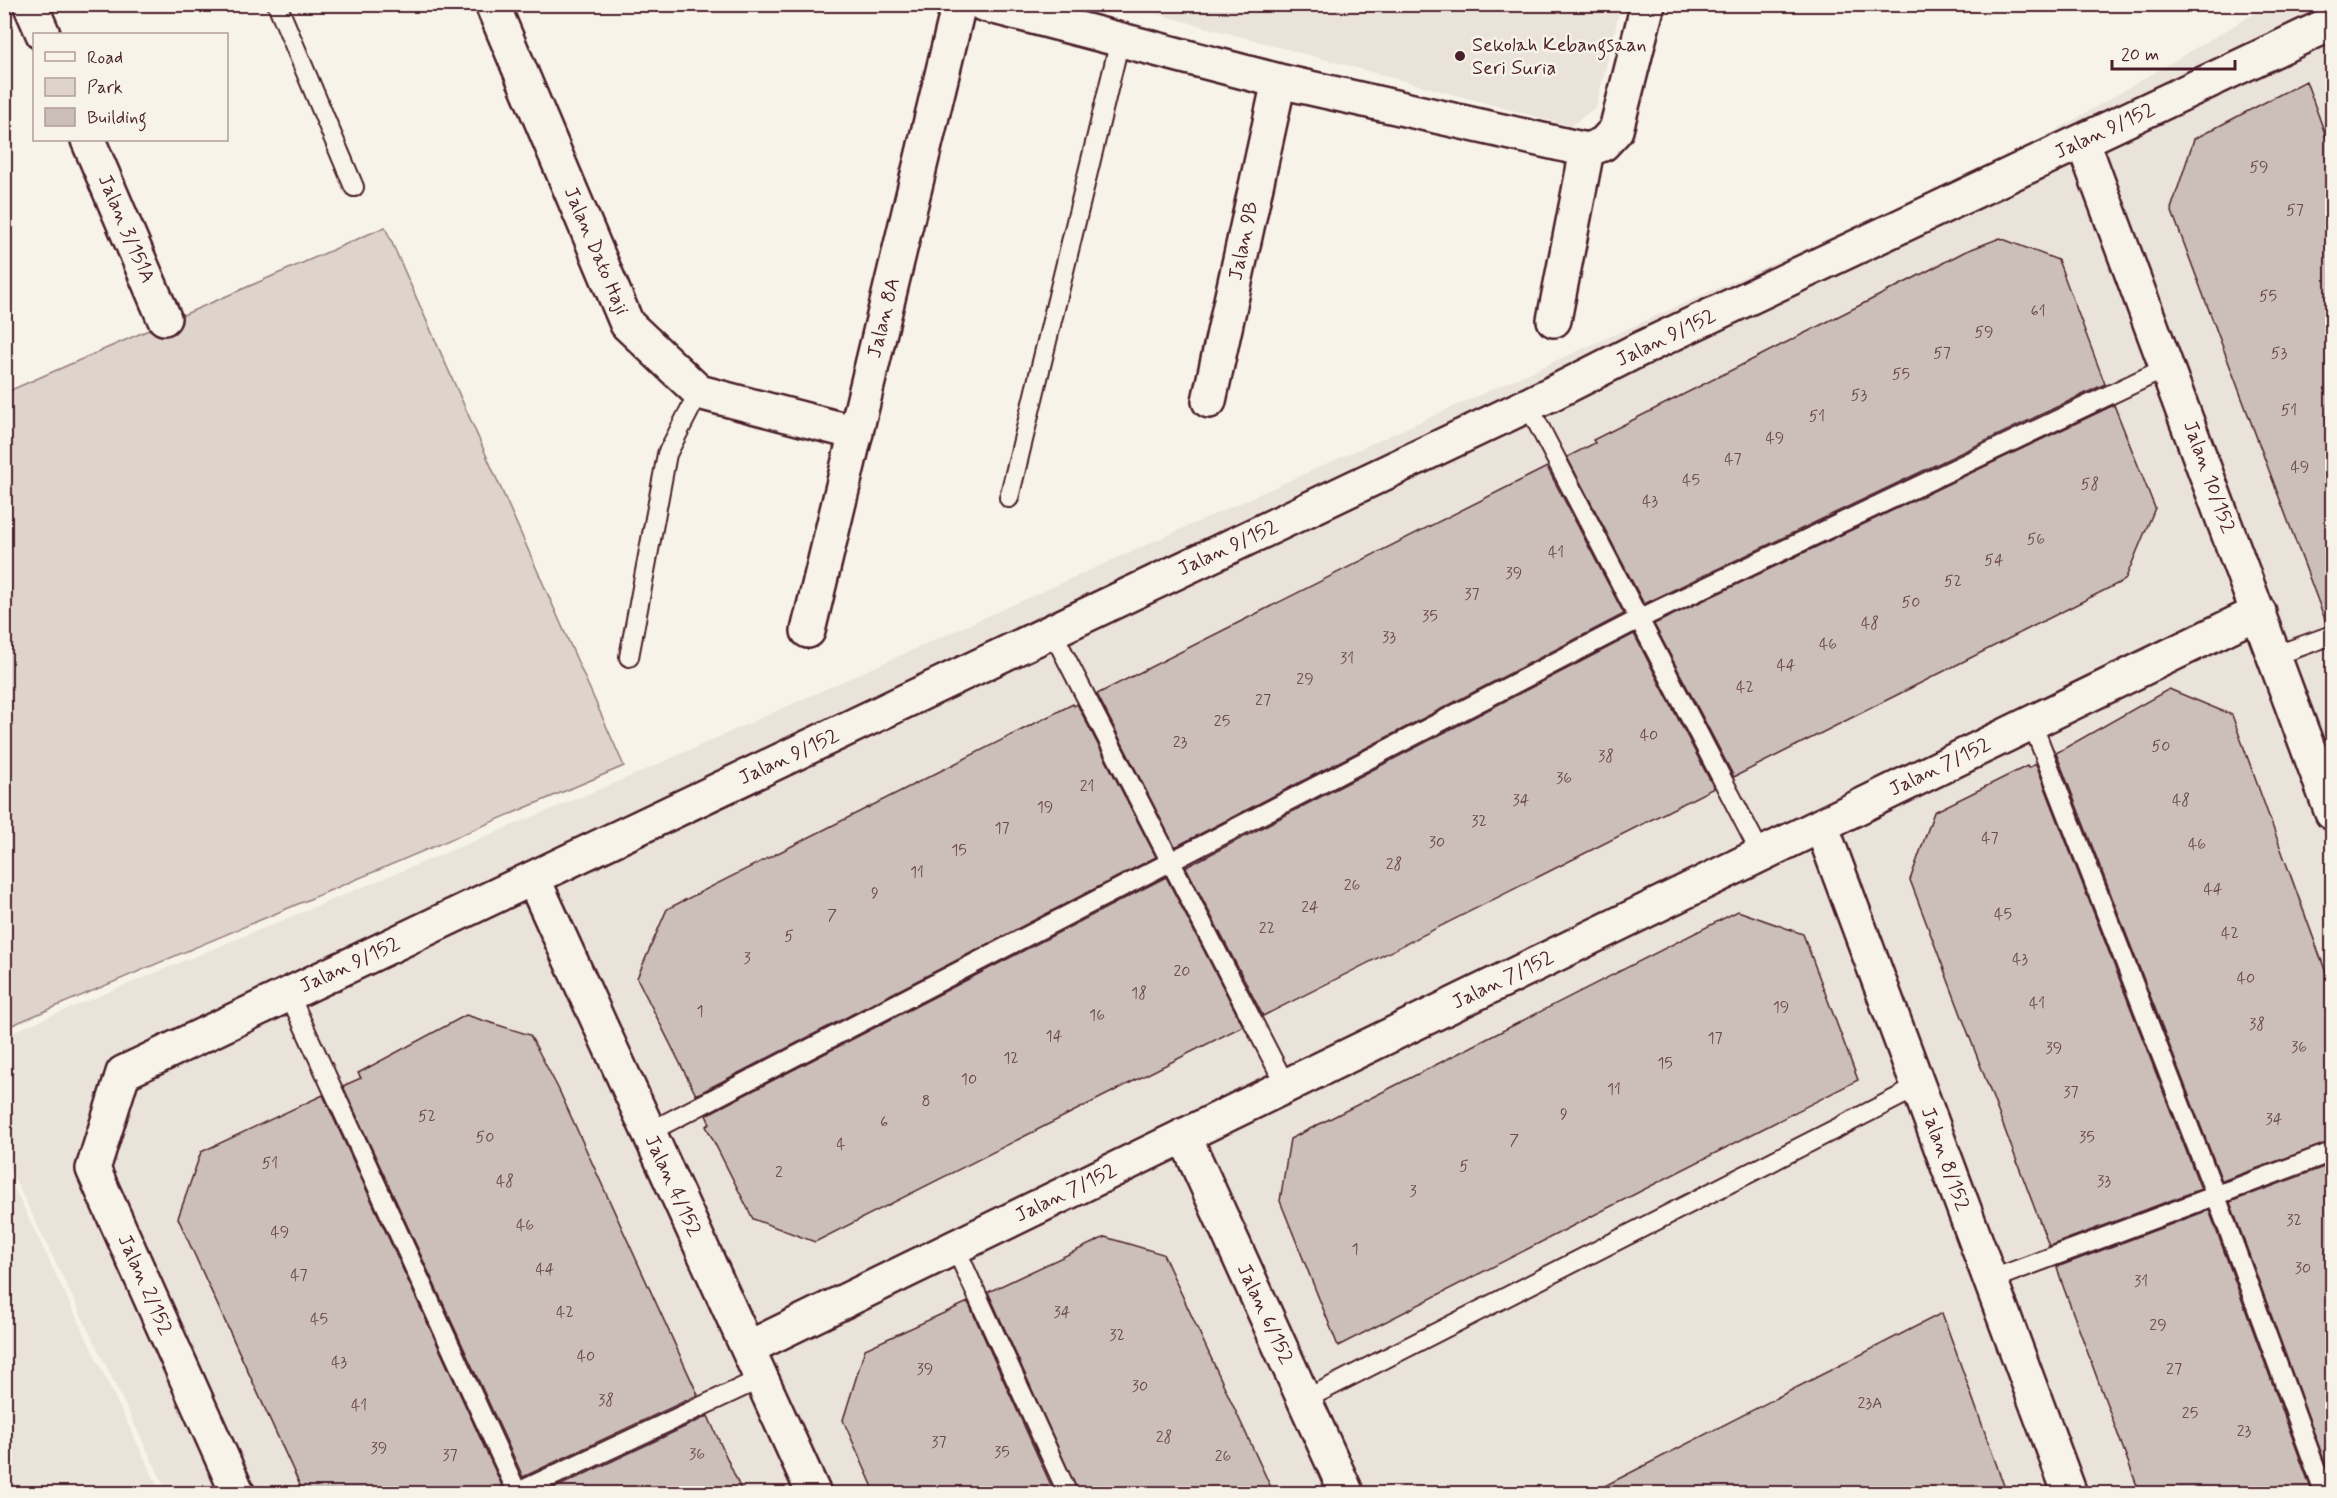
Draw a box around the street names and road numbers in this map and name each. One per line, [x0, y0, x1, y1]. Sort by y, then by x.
street label: Jalan 9/152 [2051, 96, 2160, 166]
street label: Jalan 3/151A [91, 170, 161, 288]
street label: Jalan Dato Haji [557, 183, 635, 319]
street label: Jalan 9B [1222, 199, 1266, 283]
street label: Jalan 8A [861, 275, 907, 361]
street label: Jalan 9/152 [1612, 302, 1720, 374]
street label: Jalan 10/152 [2176, 417, 2242, 537]
street label: Jalan 9/152 [1174, 513, 1283, 583]
street label: Jalan 9/152 [735, 722, 844, 792]
street label: Jalan 7/152 [1885, 731, 1995, 803]
street label: Jalan 9/152 [296, 930, 405, 1000]
street label: Jalan 7/152 [1448, 944, 1558, 1016]
street label: Jalan 8/152 [1914, 1103, 1976, 1215]
street label: Jalan 4/152 [638, 1131, 708, 1241]
street label: Jalan 7/152 [1011, 1157, 1121, 1229]
street label: Jalan 2/152 [111, 1230, 179, 1340]
street label: Jalan 6/152 [1230, 1259, 1300, 1369]

